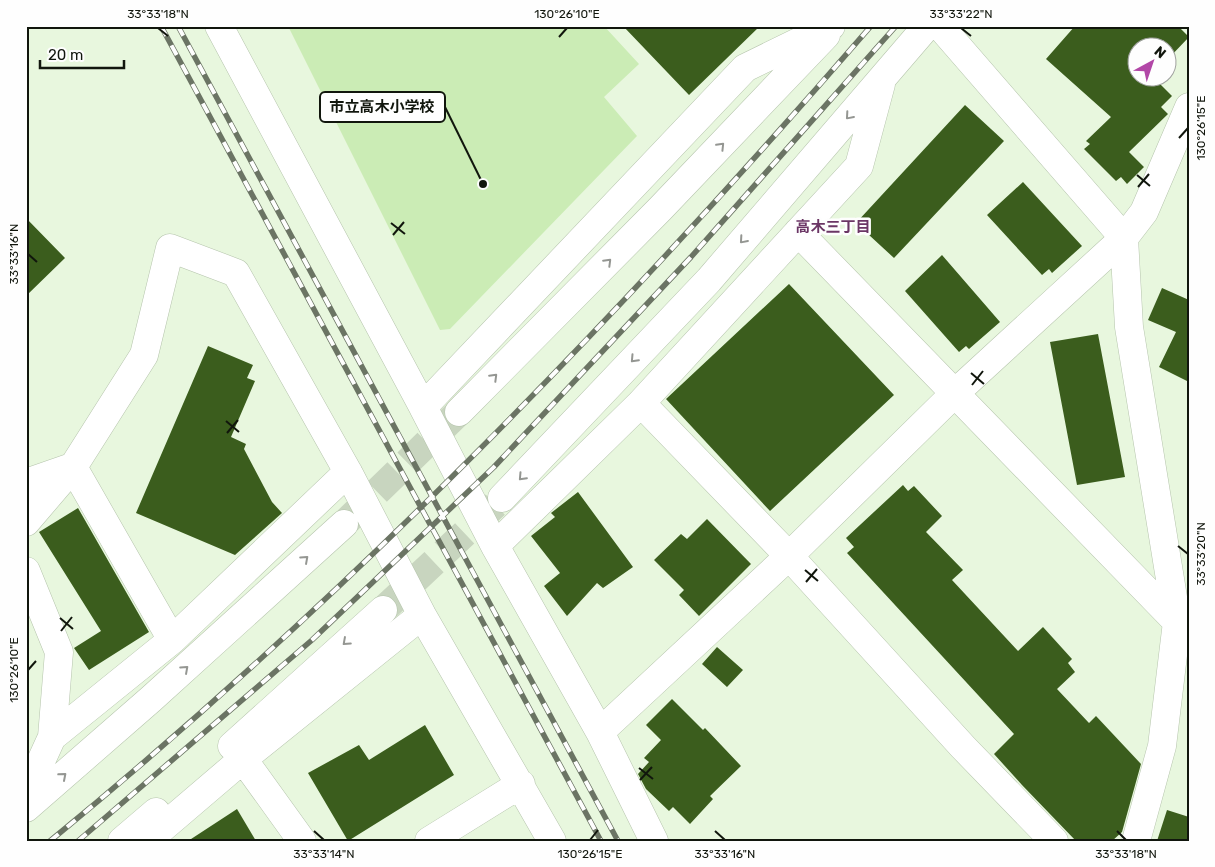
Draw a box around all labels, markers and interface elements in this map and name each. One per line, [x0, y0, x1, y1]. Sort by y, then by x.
text: 33°33'18"N [127, 7, 189, 21]
text: 130°26'10"E [534, 7, 600, 21]
text: 33°33'22"N [929, 7, 993, 21]
scale bar [40, 38, 124, 70]
north arrow [1128, 38, 1178, 88]
text: N [1151, 43, 1169, 62]
text: 20 m [48, 46, 83, 64]
callout: 市立高木小学校 [320, 92, 445, 122]
text: 130°26'15"E [1194, 95, 1208, 161]
text: 市立高木小学校 [329, 98, 435, 116]
one-way arrow [846, 111, 855, 120]
one-way arrow [715, 142, 724, 151]
district label: 高木三丁目 [795, 218, 871, 236]
text: 33°33'16"N [7, 224, 21, 284]
one-way arrow [740, 234, 749, 243]
one-way arrow [602, 259, 611, 268]
one-way arrow [630, 354, 639, 363]
one-way arrow [488, 374, 497, 383]
one-way arrow [519, 472, 528, 481]
text: 33°33'20"N [1194, 522, 1208, 586]
one-way arrow [299, 556, 308, 565]
one-way arrow [343, 636, 352, 645]
text: 130°26'10"E [7, 637, 21, 703]
one-way arrow [179, 666, 188, 675]
one-way arrow [57, 773, 66, 782]
text: 33°33'14"N [293, 847, 355, 861]
text: 130°26'15"E [557, 847, 623, 861]
text: 33°33'16"N [695, 847, 755, 861]
text: 33°33'18"N [1095, 847, 1157, 861]

